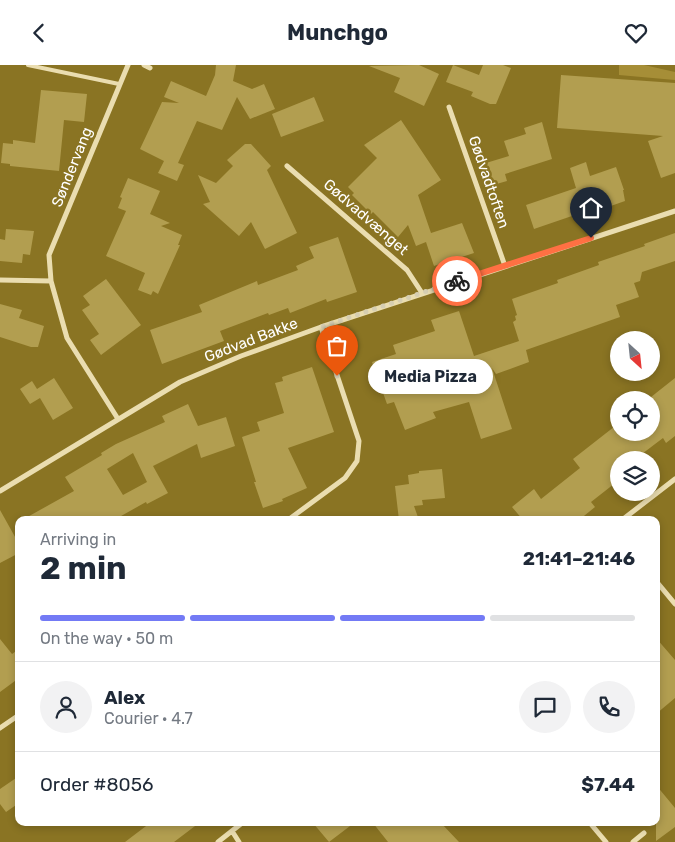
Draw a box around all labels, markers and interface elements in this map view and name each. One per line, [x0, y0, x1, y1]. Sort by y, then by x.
icon: back [25, 19, 53, 47]
text: Munchgo [287, 19, 388, 46]
icon: heart [622, 19, 650, 47]
street label: Søndervang [48, 125, 96, 209]
street label: Gødvadtoften [465, 133, 513, 231]
street label: Gødvadvænget [320, 175, 412, 259]
pin [570, 187, 612, 238]
icon: home [577, 194, 605, 222]
courier [432, 256, 482, 306]
icon: bike [443, 267, 471, 295]
street label: Gødvad Bakke [202, 314, 300, 366]
pin [316, 325, 358, 376]
north arrow [610, 331, 660, 381]
map controls [610, 331, 660, 501]
icon: bag [323, 332, 351, 360]
callout: Media Pizza [367, 359, 492, 393]
text: Media Pizza [384, 367, 477, 386]
button: locate [610, 391, 660, 441]
button: layers [610, 451, 660, 501]
text: Arriving in [40, 530, 116, 549]
text: 21:41–21:46 [523, 547, 635, 570]
text: 2 min [40, 549, 127, 587]
text: On the way · 50 m [40, 629, 173, 648]
button: person [40, 681, 92, 733]
button: chat [519, 681, 571, 733]
button: phone [583, 681, 635, 733]
text: Alex [104, 686, 145, 709]
text: Courier · 4.7 [104, 709, 193, 728]
text: Order #8056 [40, 773, 153, 796]
text: $7.44 [581, 773, 635, 796]

